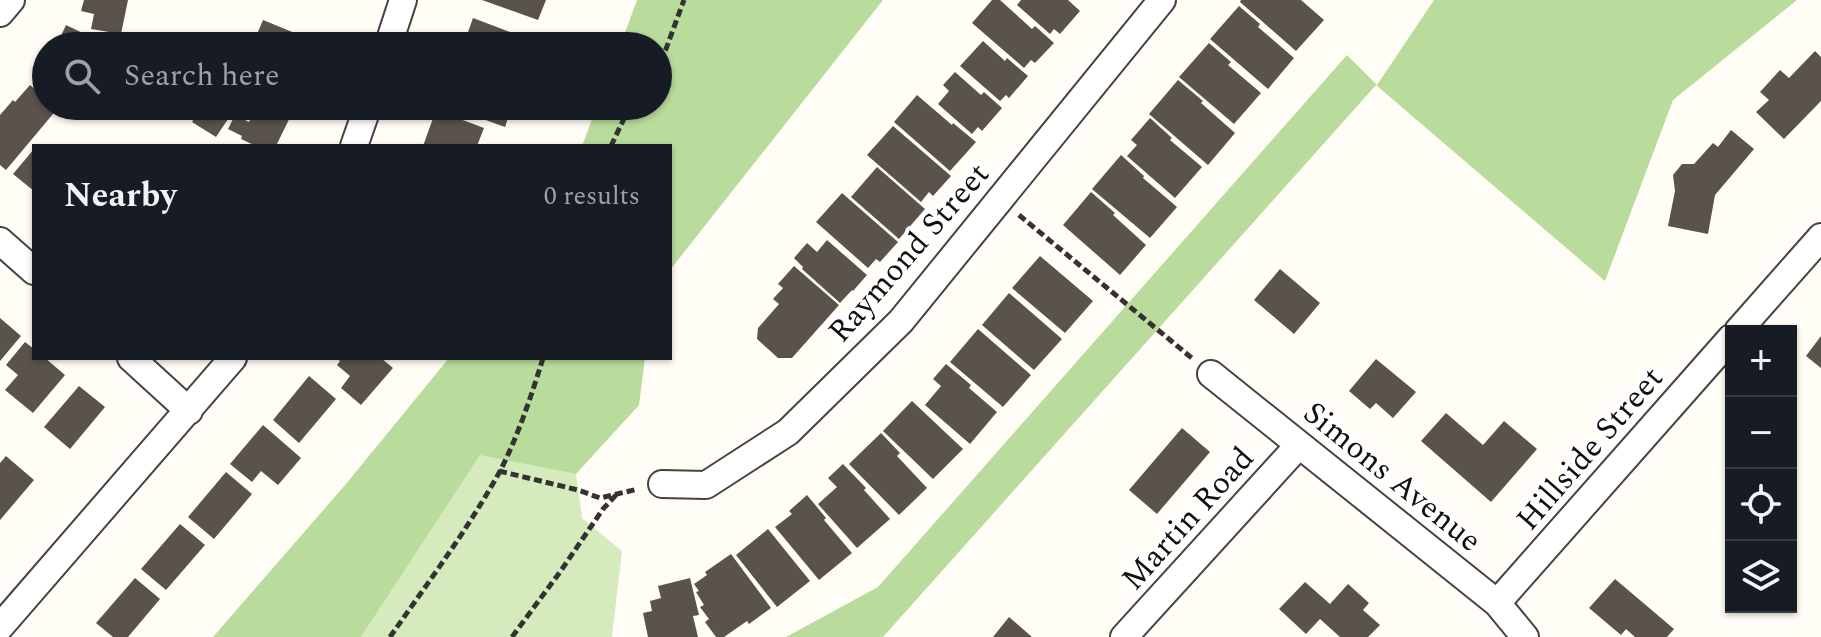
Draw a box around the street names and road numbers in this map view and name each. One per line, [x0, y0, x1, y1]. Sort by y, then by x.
street label: Raymond Street [817, 152, 1002, 354]
street label: Hillside Street [1505, 356, 1676, 542]
street label: Simons Avenue [1292, 390, 1492, 565]
street label: Martin Road [1110, 436, 1266, 602]

